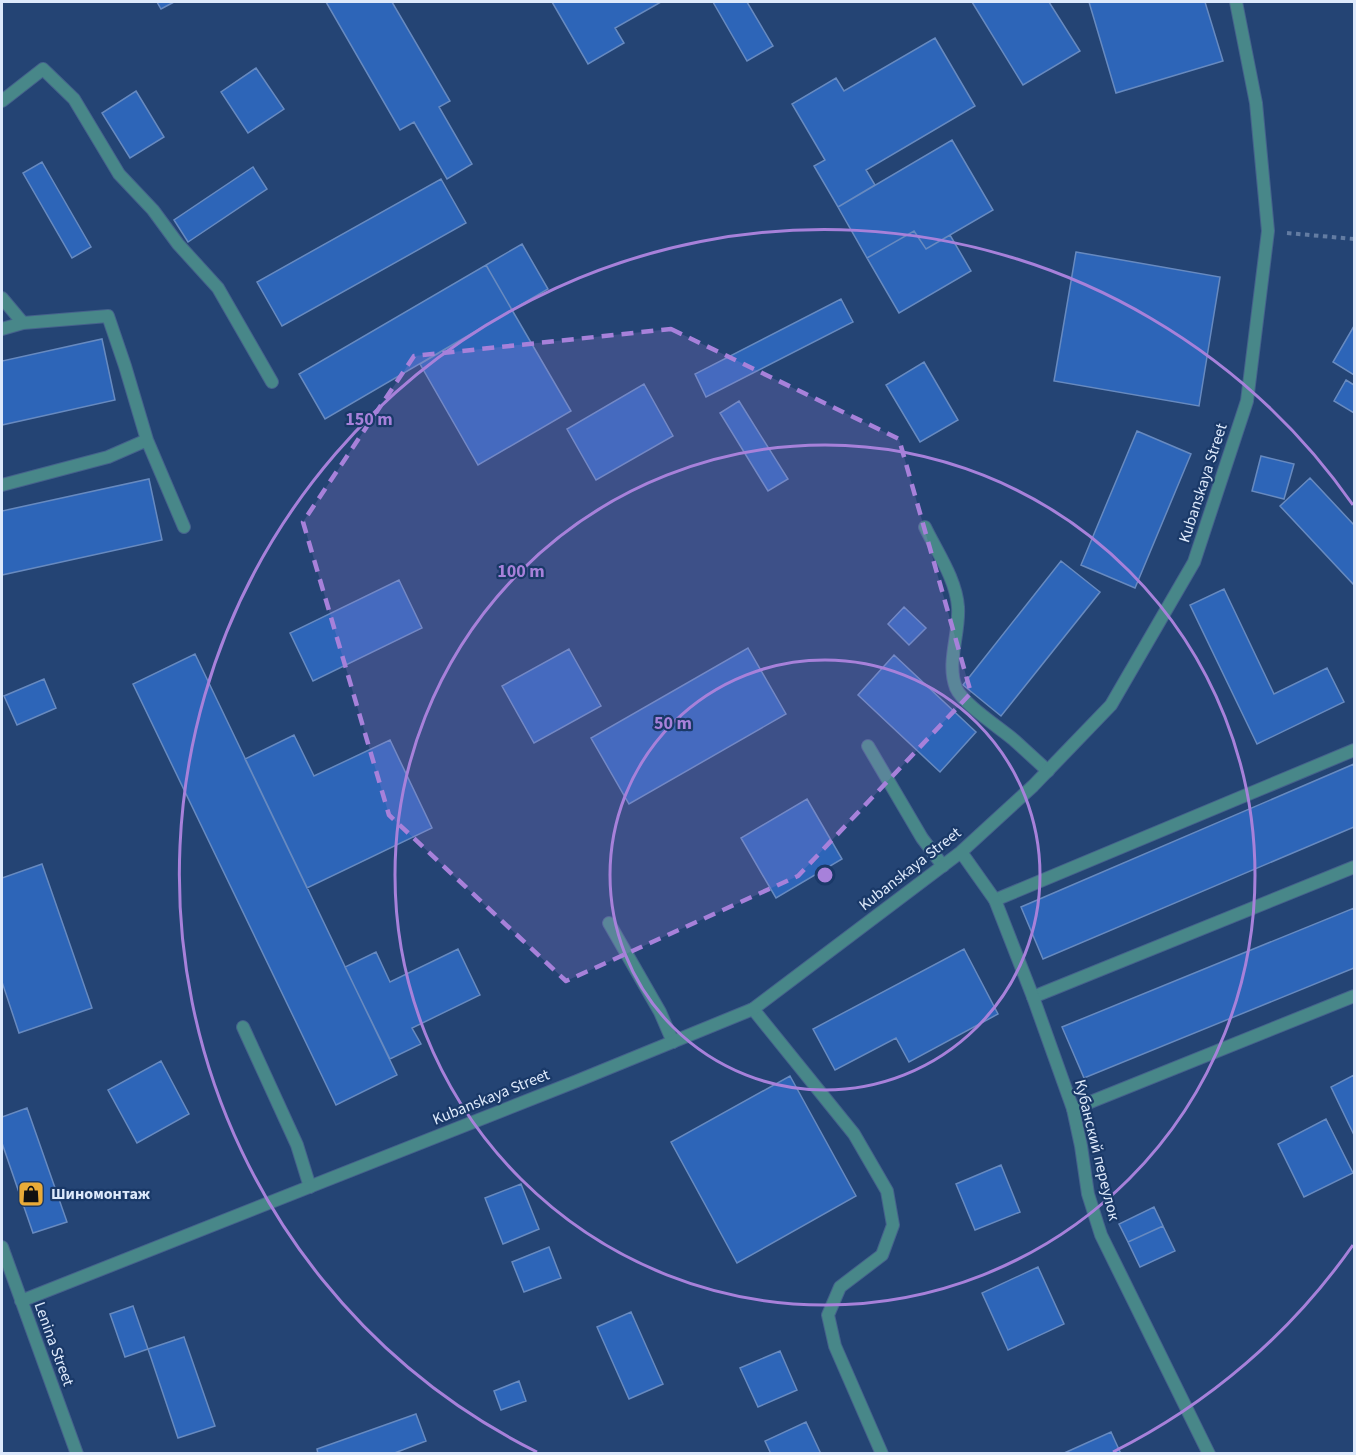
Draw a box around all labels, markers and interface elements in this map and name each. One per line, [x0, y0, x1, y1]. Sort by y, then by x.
text: 150 m [345, 407, 393, 432]
street label: Kubanskaya Street [1173, 420, 1233, 545]
text: 100 m [497, 559, 545, 584]
text: 50 m [654, 711, 692, 736]
street label: Kubanskaya Street [854, 822, 966, 916]
centre of rings [815, 865, 835, 885]
street label: Kubanskaya Street [429, 1063, 553, 1130]
street label: Кубанский переулок [1069, 1077, 1125, 1223]
shop icon: Шиномонтаж [16, 1179, 46, 1209]
place label: Шиномонтаж [51, 1183, 151, 1205]
street label: Lenina Street [29, 1299, 80, 1390]

